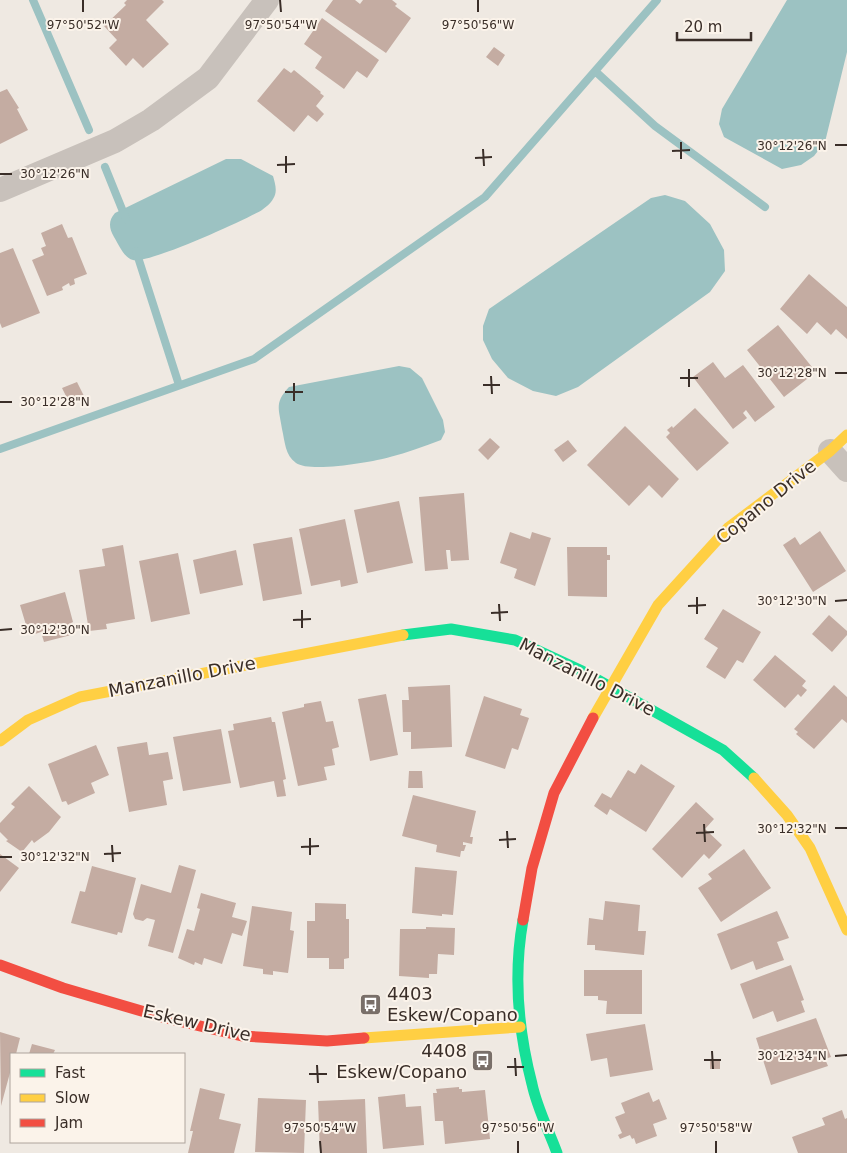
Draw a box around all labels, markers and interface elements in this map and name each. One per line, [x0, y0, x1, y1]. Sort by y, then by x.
scale bar [677, 10, 751, 42]
text: 97°50'52"W [47, 18, 119, 32]
text: 97°50'54"W [245, 18, 317, 32]
text: 97°50'56"W [442, 18, 514, 32]
text: 20 m [684, 18, 722, 36]
text: 30°12'26"N [757, 139, 827, 153]
text: 30°12'26"N [20, 167, 90, 181]
text: 30°12'28"N [757, 366, 827, 380]
text: 30°12'28"N [20, 395, 90, 409]
street label: Copano Drive [712, 455, 820, 548]
text: 30°12'30"N [757, 594, 827, 608]
text: 30°12'30"N [20, 623, 90, 637]
street label: Manzanillo Drive [516, 633, 659, 720]
street label: Manzanillo Drive [106, 652, 257, 701]
text: 30°12'32"N [757, 822, 827, 836]
text: 30°12'32"N [20, 850, 90, 864]
place label: 4403 Eskew/Copano [387, 983, 518, 1025]
bus stop icon: 4403 Eskew/Copano [359, 992, 383, 1016]
street label: Eskew Drive [141, 1000, 253, 1045]
place label: 4408 Eskew/Copano [336, 1040, 467, 1082]
bus stop icon: 4408 Eskew/Copano [471, 1049, 495, 1073]
text: 30°12'34"N [757, 1049, 827, 1063]
legend [10, 1053, 185, 1143]
text: Fast [55, 1064, 85, 1082]
text: Slow [55, 1089, 90, 1107]
text: Jam [54, 1114, 83, 1132]
text: 97°50'54"W [284, 1121, 356, 1135]
text: 97°50'56"W [482, 1121, 554, 1135]
text: 97°50'58"W [680, 1121, 752, 1135]

